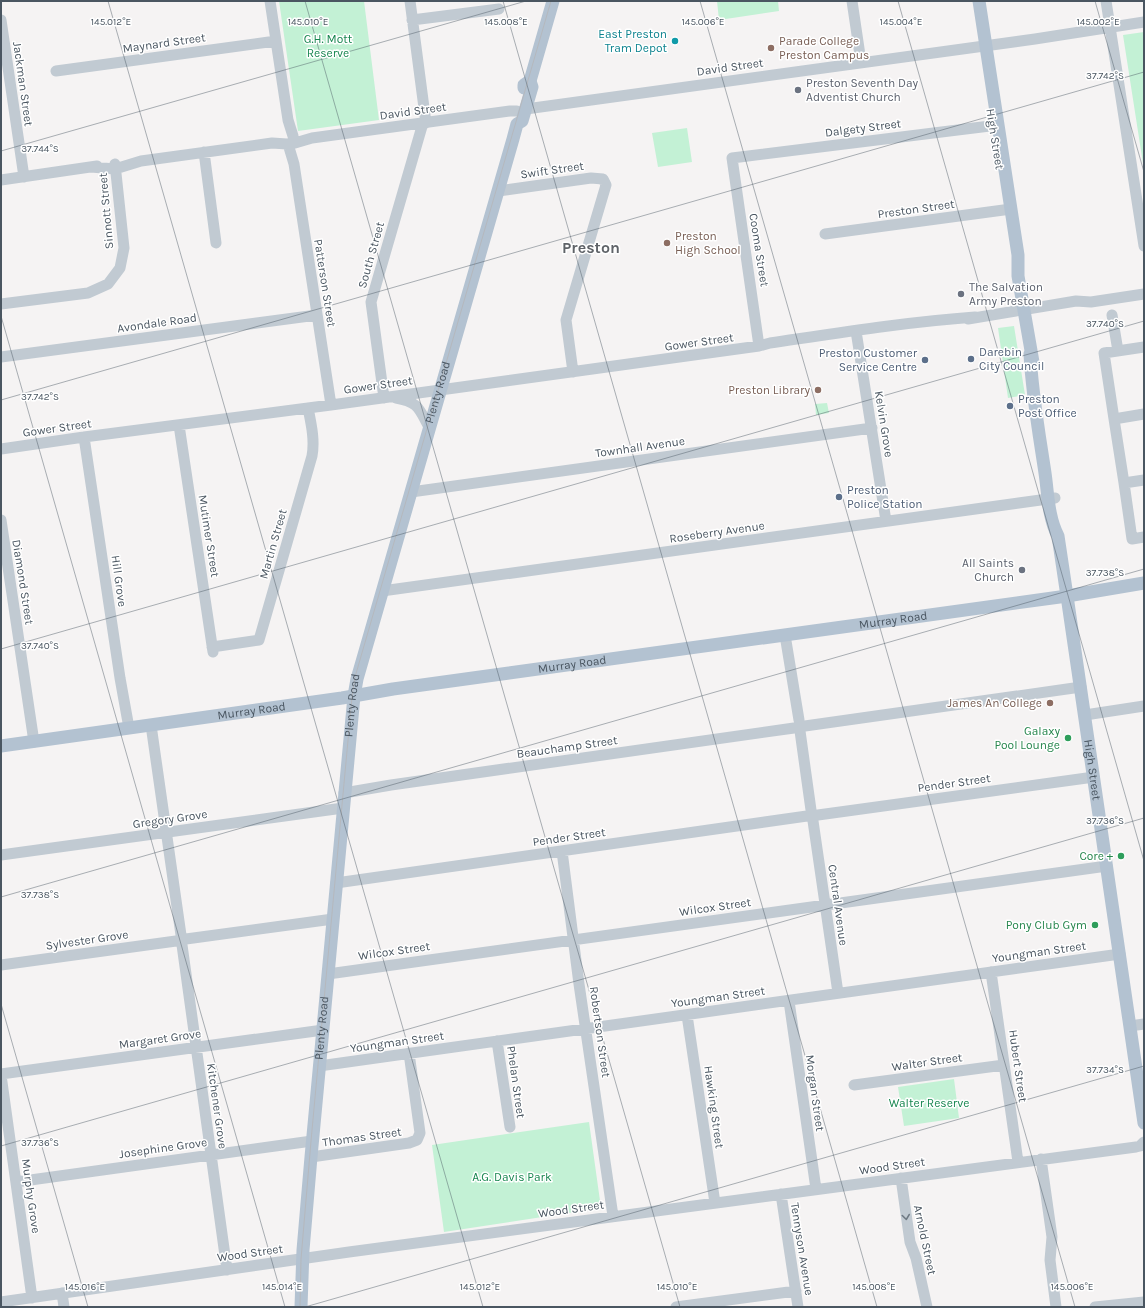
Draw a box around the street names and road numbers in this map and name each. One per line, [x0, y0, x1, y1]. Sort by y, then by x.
street label: Maynard Street [122, 30, 207, 56]
street label: Jackman Street [10, 41, 36, 128]
street label: David Street [696, 55, 765, 79]
street label: David Street [379, 99, 448, 123]
street label: High Street [983, 108, 1007, 171]
street label: Dalgety Street [824, 116, 902, 140]
street label: Swift Street [519, 159, 585, 181]
street label: Sinnott Street [96, 172, 116, 250]
street label: Preston Street [877, 197, 956, 221]
street label: Cooma Street [746, 212, 772, 288]
street label: South Street [355, 220, 387, 290]
street label: Patterson Street [311, 238, 339, 328]
street label: Avondale Road [116, 310, 198, 336]
street label: Gower Street [664, 330, 735, 354]
street label: Plenty Road [422, 360, 453, 425]
street label: Gower Street [343, 373, 414, 397]
street label: Kelvin Grove [872, 390, 896, 458]
street label: Gower Street [22, 416, 93, 440]
street label: Townhall Avenue [594, 434, 686, 460]
street label: Mutimer Street [196, 494, 222, 579]
street label: Martin Street [256, 507, 290, 581]
street label: Roseberry Avenue [668, 518, 766, 546]
street label: Diamond Street [9, 538, 37, 626]
street label: Hill Grove [108, 554, 130, 608]
street label: Murray Road [858, 608, 928, 632]
street label: Murray Road [537, 653, 607, 676]
street label: Plenty Road [341, 673, 362, 738]
street label: Murray Road [216, 699, 287, 722]
street label: Beauchamp Street [516, 733, 619, 761]
street label: High Street [1081, 738, 1104, 802]
street label: Pender Street [917, 771, 992, 795]
street label: Gregory Grove [132, 807, 208, 831]
street label: Pender Street [532, 825, 607, 849]
street label: Central Avenue [825, 863, 851, 947]
street label: Wilcox Street [678, 895, 752, 919]
street label: Sylvester Grove [45, 927, 129, 953]
street label: Youngman Street [991, 938, 1087, 966]
street label: Wilcox Street [357, 939, 431, 963]
street label: Youngman Street [670, 983, 766, 1011]
street label: Robertson Street [587, 986, 613, 1079]
street label: Plenty Road [312, 995, 331, 1060]
street label: Margaret Grove [118, 1026, 202, 1052]
street label: Youngman Street [349, 1028, 445, 1056]
street label: Hubert Street [1006, 1029, 1030, 1104]
street label: Phelan Street [504, 1045, 528, 1120]
street label: Walter Street [891, 1050, 964, 1074]
street label: Morgan Street [803, 1054, 827, 1133]
street label: Kitchener Grove [204, 1062, 230, 1150]
street label: Hawking Street [701, 1065, 727, 1150]
street label: Thomas Street [322, 1124, 403, 1149]
street label: Josephine Grove [118, 1135, 208, 1161]
street label: Wood Street [858, 1154, 926, 1178]
street label: Murphy Grove [19, 1158, 43, 1234]
street label: Wood Street [537, 1197, 605, 1221]
street label: Tennyson Avenue [788, 1202, 816, 1296]
street label: Arnold Street [911, 1204, 939, 1277]
street label: Wood Street [216, 1241, 284, 1265]

